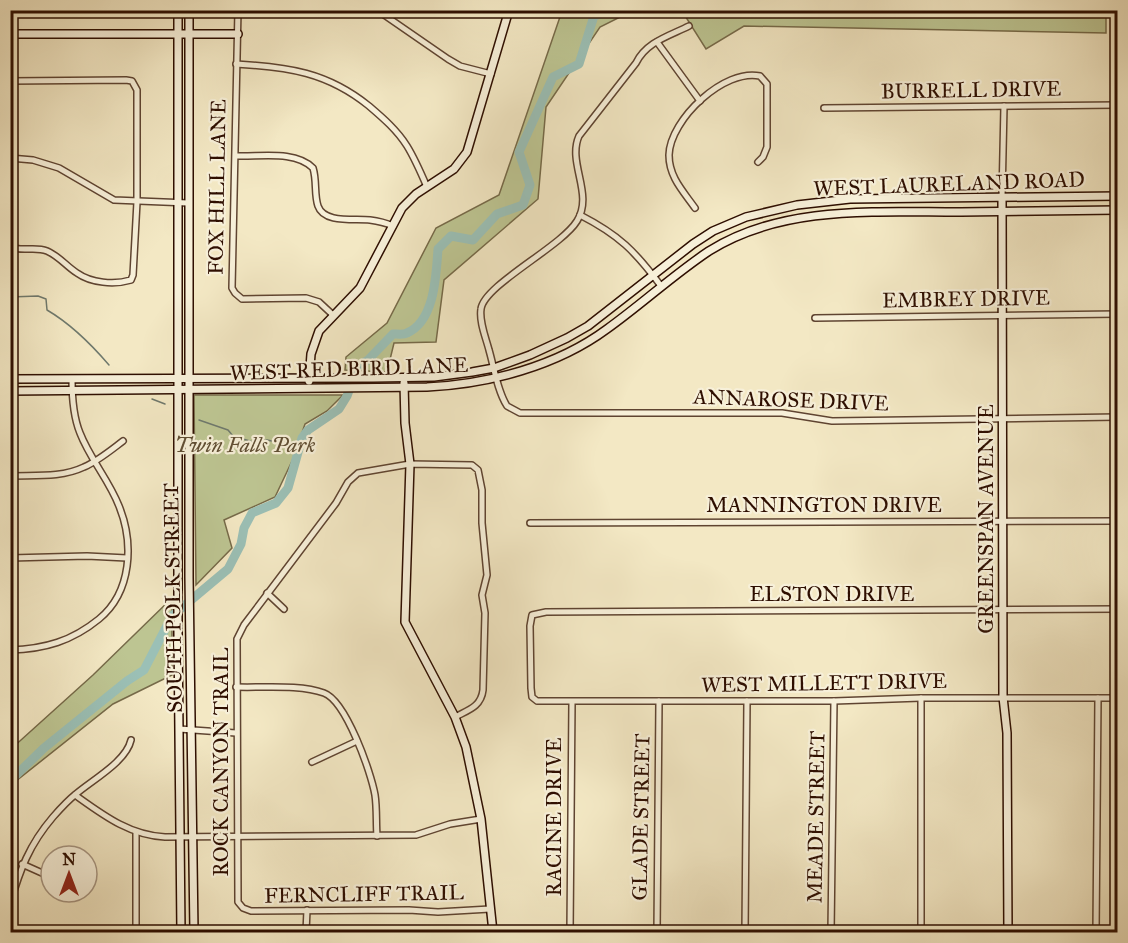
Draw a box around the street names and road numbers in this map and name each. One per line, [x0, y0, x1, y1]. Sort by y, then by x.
street label: BURRELL DRIVE [881, 75, 1061, 105]
street label: FOX HILL LANE [202, 99, 232, 275]
street label: WEST LAURELAND ROAD [813, 166, 1085, 202]
street label: EMBREY DRIVE [882, 285, 1050, 313]
street label: WEST RED BIRD LANE [229, 352, 469, 386]
street label: ANNAROSE DRIVE [692, 384, 889, 416]
street label: GREENSPAN AVENUE [973, 404, 999, 634]
street label: SOUTH POLK STREET [158, 483, 188, 713]
street label: MANNINGTON DRIVE [706, 492, 942, 518]
street label: ELSTON DRIVE [750, 581, 914, 607]
street label: ROCK CANYON TRAIL [208, 647, 234, 877]
street label: WEST MILLETT DRIVE [701, 668, 947, 698]
street label: MEADE STREET [801, 731, 831, 903]
street label: GLADE STREET [627, 733, 655, 901]
street label: RACINE DRIVE [541, 738, 567, 896]
street label: FERNCLIFF TRAIL [264, 879, 465, 909]

